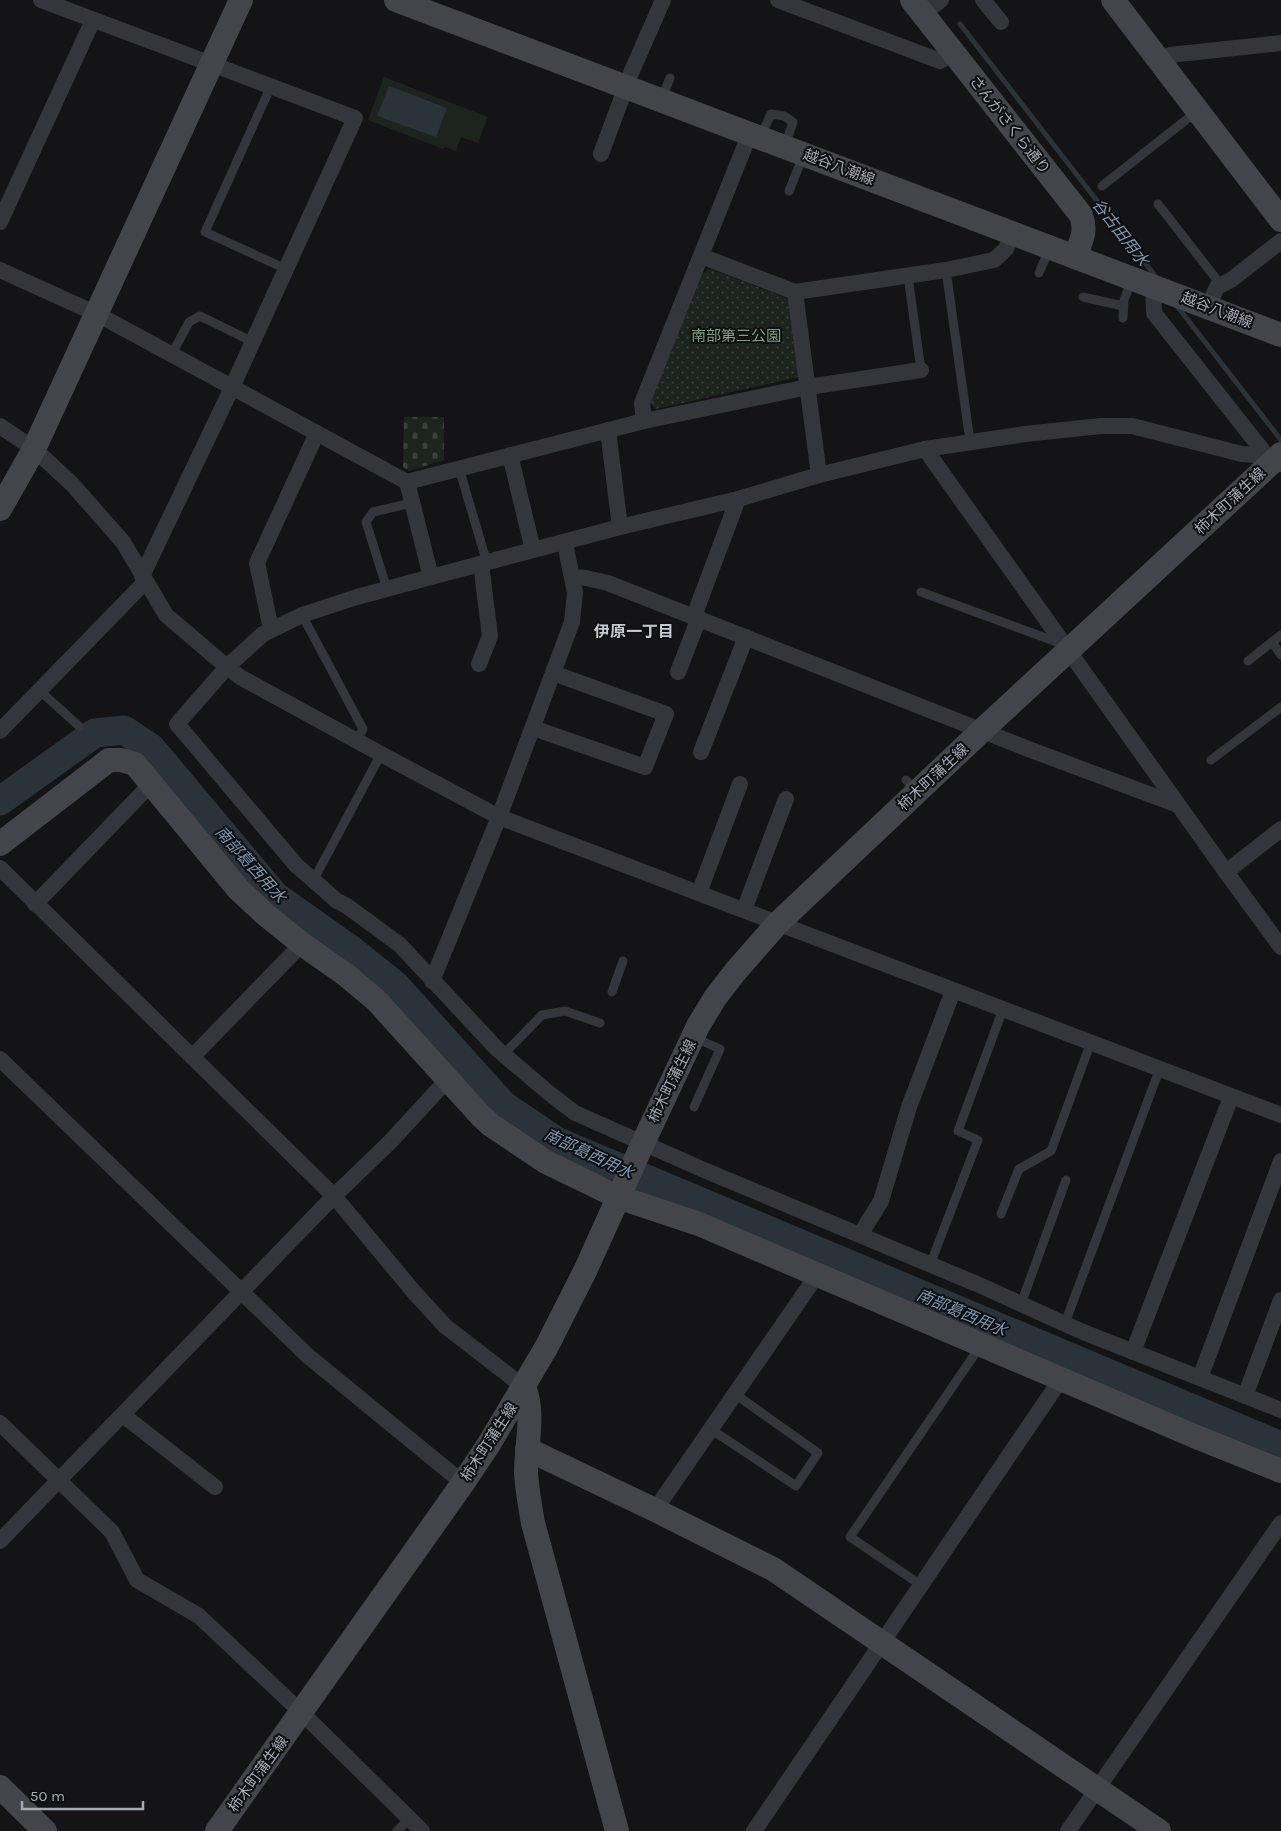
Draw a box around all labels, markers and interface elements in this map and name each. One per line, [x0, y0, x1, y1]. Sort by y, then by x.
street label: さんがさくら通り [966, 72, 1054, 178]
street label: 越谷八潮線 [800, 145, 877, 189]
water label: 谷古田用水 [1088, 195, 1154, 271]
street label: 越谷八潮線 [1178, 288, 1255, 332]
park label: 南部第三公園 [691, 327, 781, 345]
street label: 柿木町蒲生線 [1191, 464, 1269, 538]
district label: 伊原一丁目 [593, 622, 674, 641]
street label: 柿木町蒲生線 [894, 740, 972, 814]
water label: 南部葛西用水 [211, 822, 291, 908]
street label: 柿木町蒲生線 [644, 1037, 700, 1125]
water label: 南部葛西用水 [541, 1125, 638, 1183]
water label: 南部葛西用水 [914, 1285, 1012, 1341]
street label: 柿木町蒲生線 [457, 1399, 521, 1485]
street label: 柿木町蒲生線 [224, 1732, 292, 1816]
scale bar [22, 1778, 144, 1810]
text: 50 m [30, 1787, 65, 1805]

